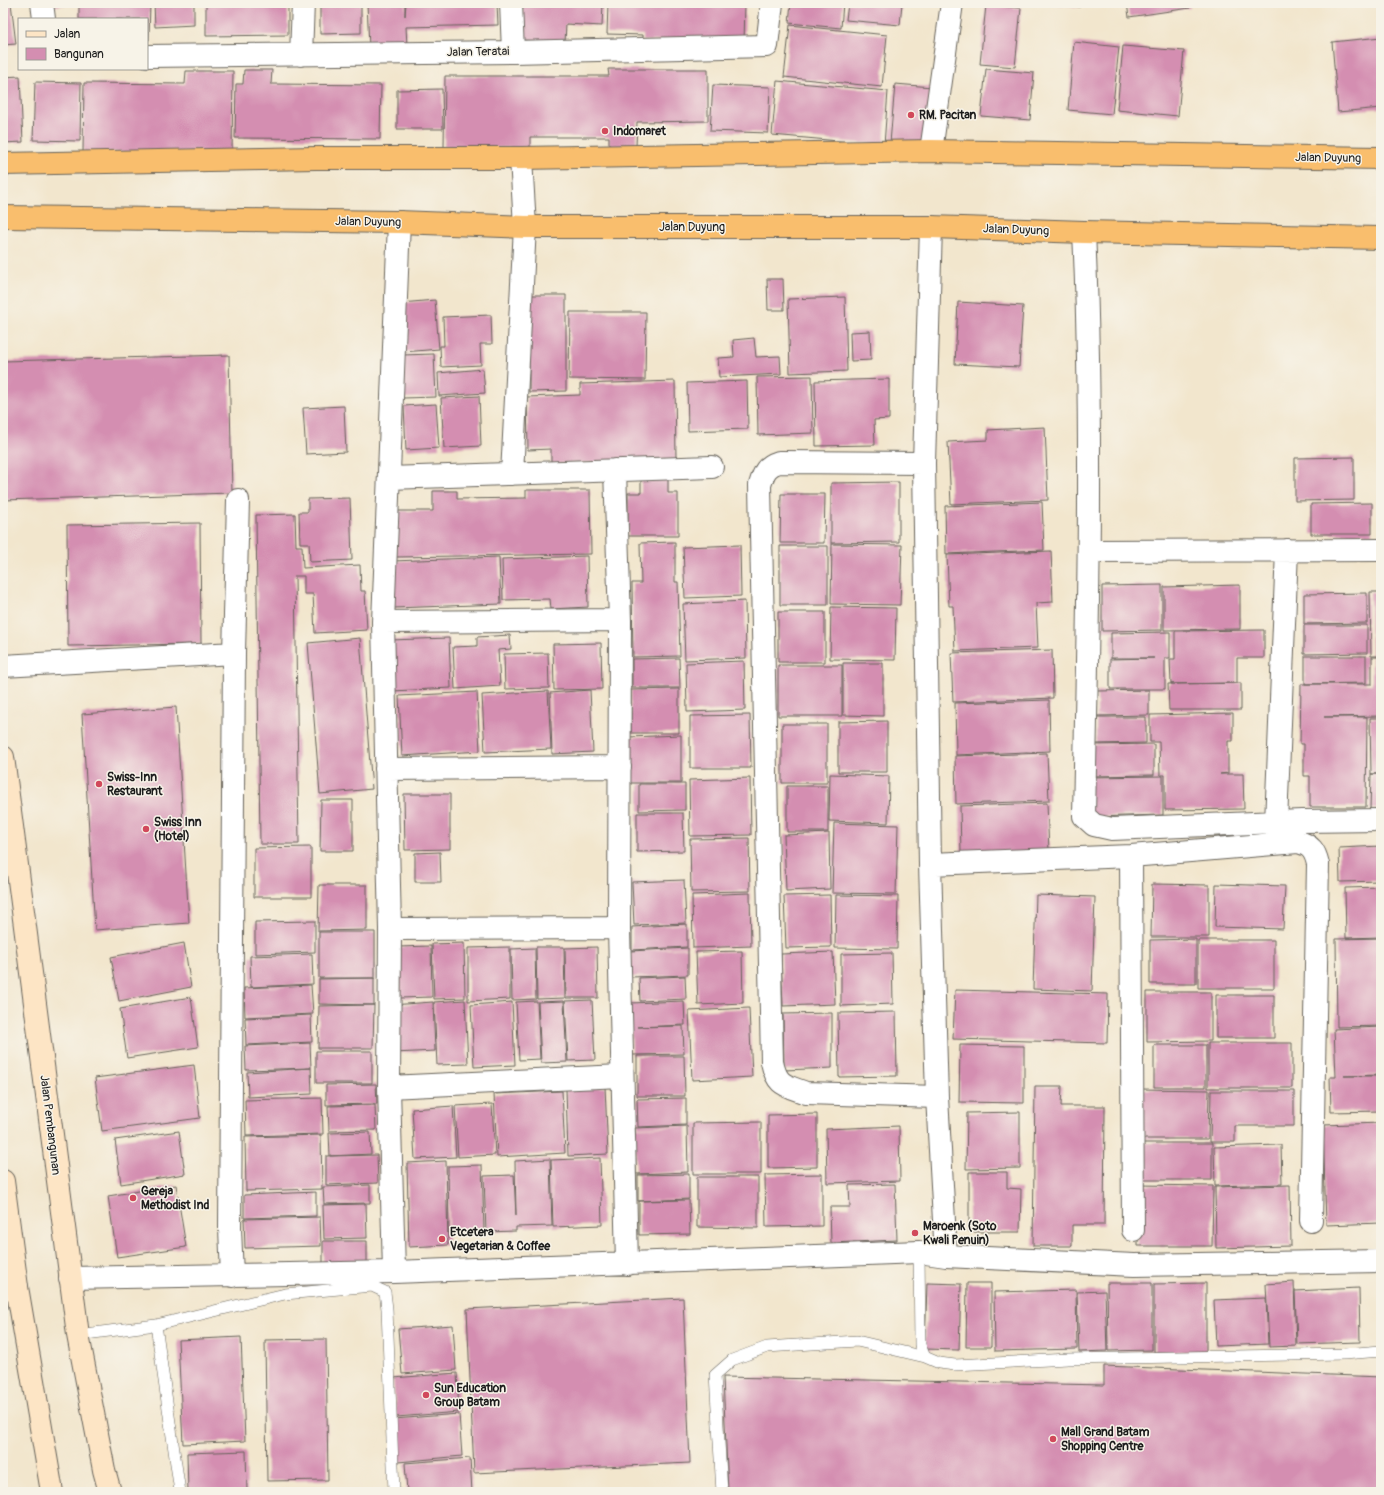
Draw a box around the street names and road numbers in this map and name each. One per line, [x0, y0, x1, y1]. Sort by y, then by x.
street label: Jalan Teratai [447, 44, 509, 60]
street label: Jalan Duyung [1295, 150, 1361, 166]
street label: Jalan Duyung [335, 214, 401, 230]
street label: Jalan Duyung [659, 220, 725, 235]
street label: Jalan Duyung [983, 221, 1049, 239]
street label: Jalan Pembangunan [36, 1074, 64, 1176]

